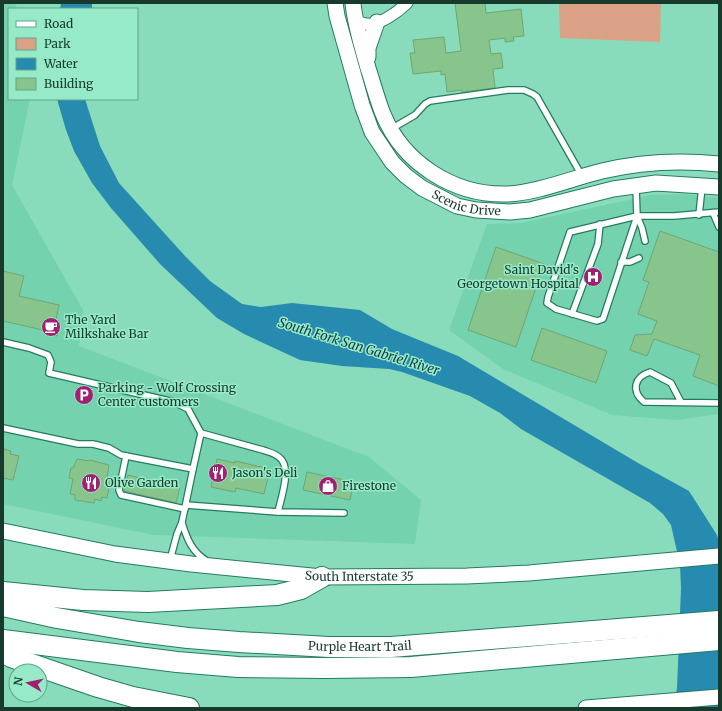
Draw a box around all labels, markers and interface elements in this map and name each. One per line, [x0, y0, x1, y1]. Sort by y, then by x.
legend [8, 8, 138, 100]
text: Road [44, 16, 73, 31]
text: Park [44, 36, 71, 51]
text: Water [43, 56, 79, 71]
text: Building [44, 76, 94, 91]
street label: Scenic Drive [430, 186, 501, 218]
place label: Saint David's Georgetown Hospital [457, 262, 579, 291]
hospital icon: Saint David's Georgetown Hospital [582, 266, 604, 288]
place label: The Yard Milkshake Bar [65, 312, 149, 341]
water label: South Fork San Gabriel River [276, 314, 442, 379]
cafe icon: The Yard Milkshake Bar [40, 316, 62, 338]
place label: Parking - Wolf Crossing Center customers [98, 380, 237, 409]
parking icon: Parking - Wolf Crossing Center customers [73, 384, 95, 406]
restaurant icon: Jason's Deli [207, 462, 229, 484]
place label: Jason's Deli [231, 465, 298, 480]
restaurant icon: Olive Garden [80, 472, 102, 494]
place label: Olive Garden [105, 475, 179, 490]
shop icon: Firestone [317, 475, 339, 497]
place label: Firestone [342, 478, 396, 493]
street label: South Interstate 35 [304, 567, 414, 584]
street label: Purple Heart Trail [308, 637, 412, 654]
north arrow [8, 663, 48, 703]
text: N [11, 676, 26, 687]

